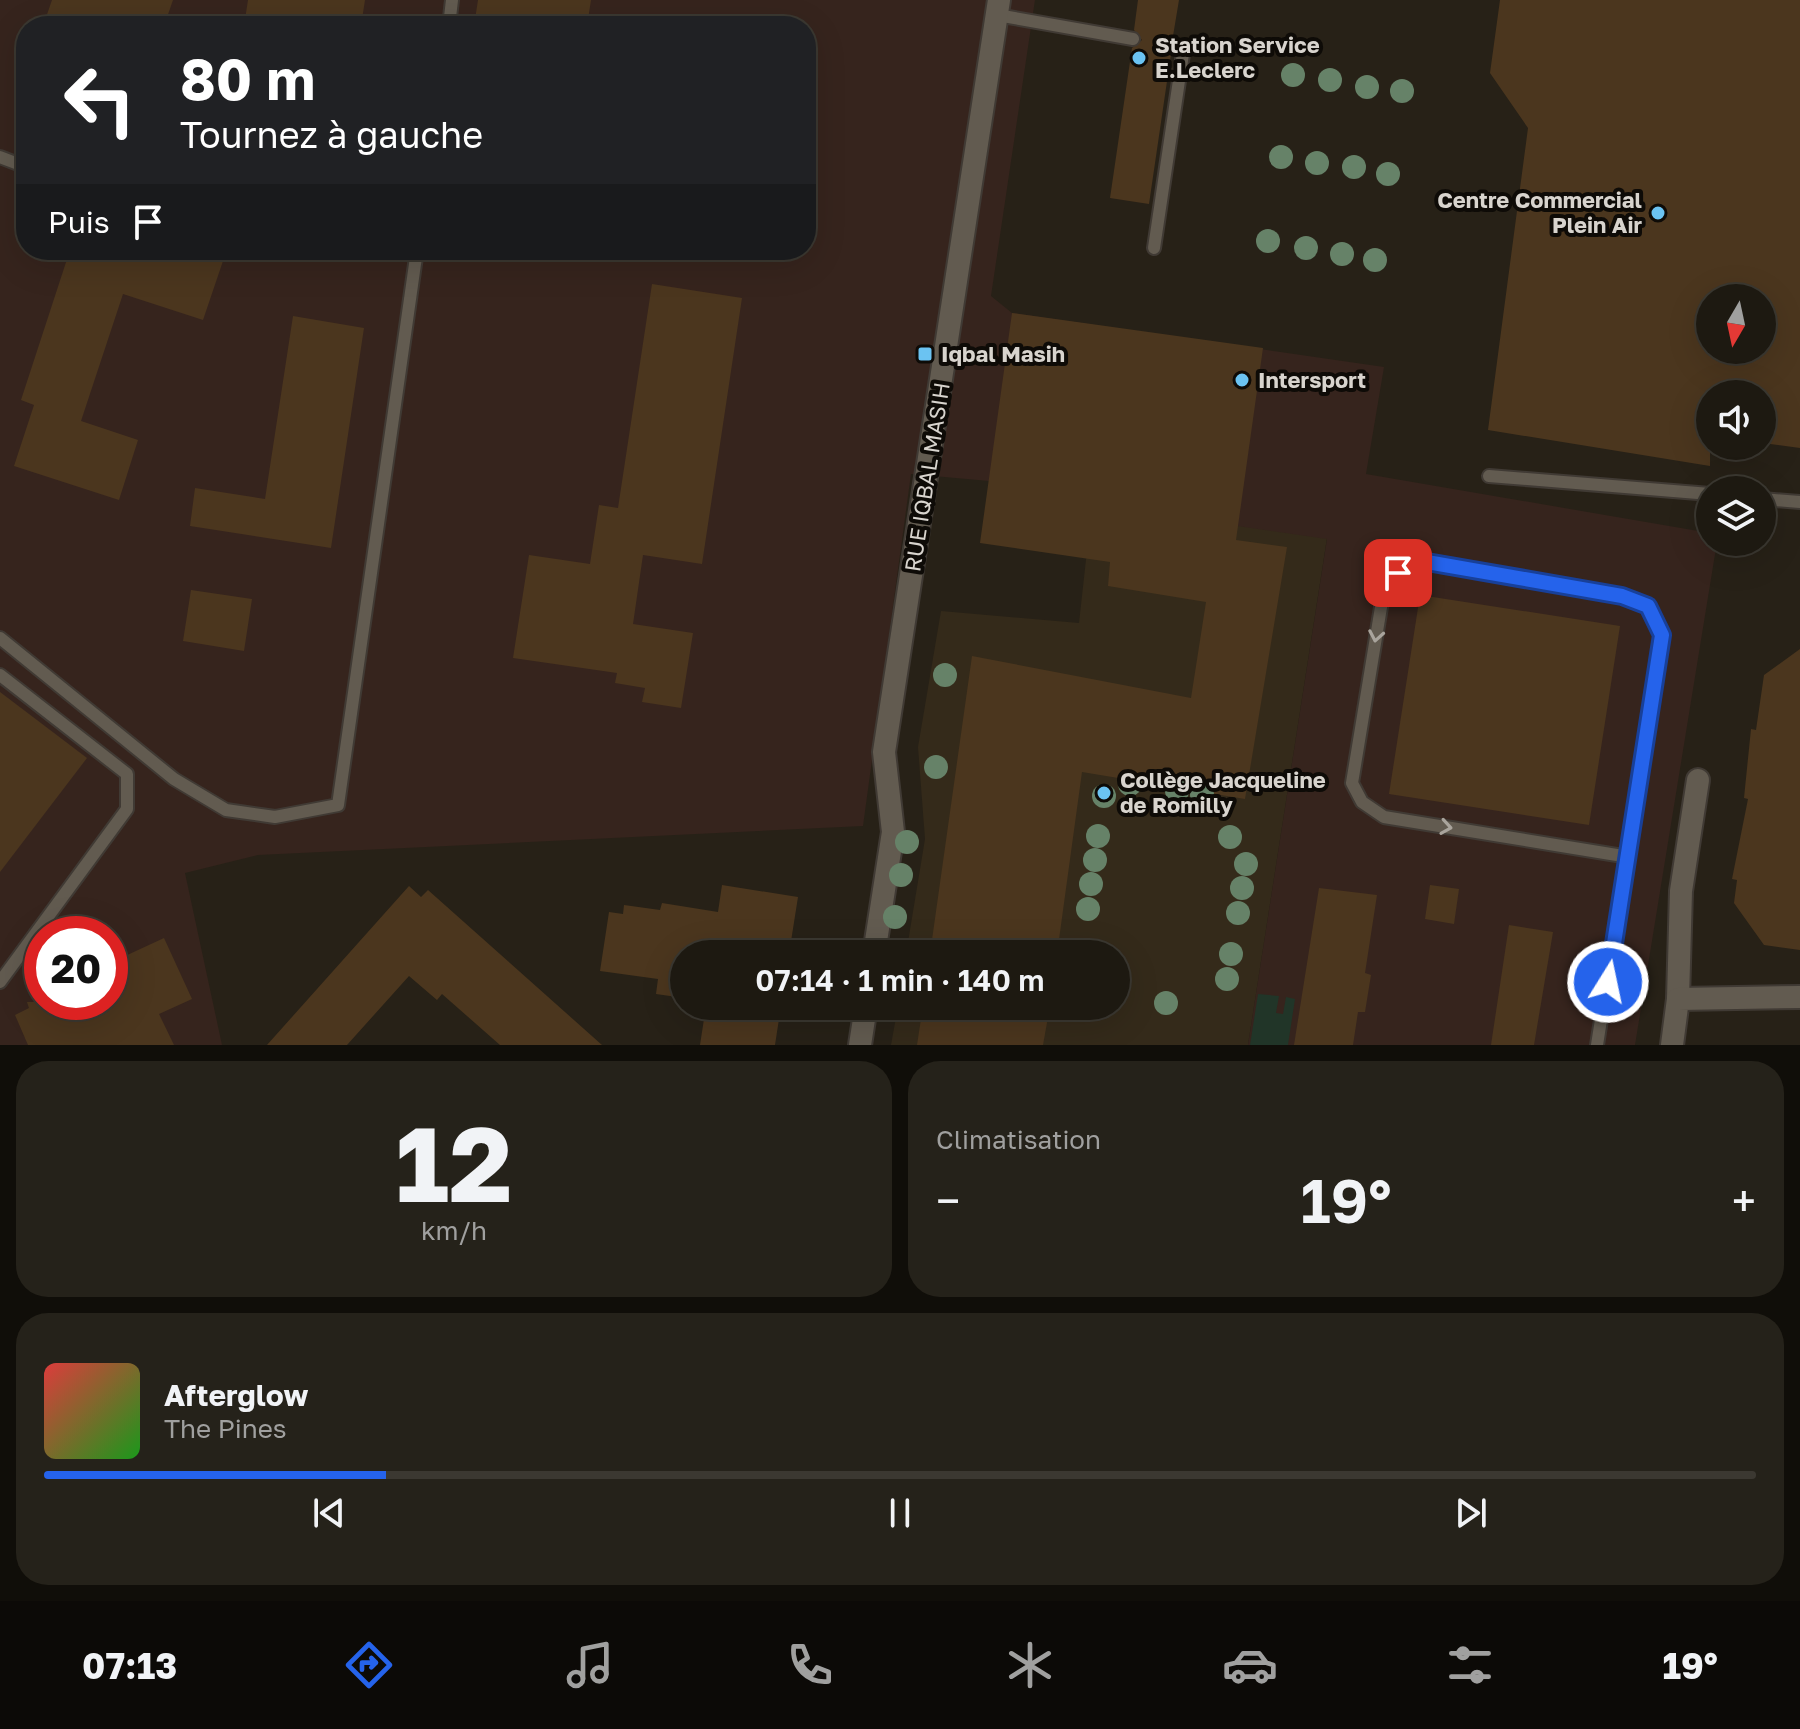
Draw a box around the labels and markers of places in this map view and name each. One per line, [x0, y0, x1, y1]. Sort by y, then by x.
place label: Station Service E.Leclerc [1155, 31, 1320, 83]
marker: Station Service E.Leclerc [1130, 49, 1148, 67]
place label: Centre Commercial Plein Air [1437, 186, 1642, 238]
marker: Centre Commercial Plein Air [1649, 204, 1667, 222]
place label: Iqbal Masih [941, 340, 1065, 367]
marker: Iqbal Masih [916, 345, 934, 363]
place label: Intersport [1258, 366, 1366, 393]
marker: Intersport [1233, 371, 1251, 389]
pin [1364, 539, 1432, 607]
place label: Collège Jacqueline de Romilly [1120, 766, 1326, 818]
marker: Collège Jacqueline de Romilly [1095, 784, 1113, 802]

